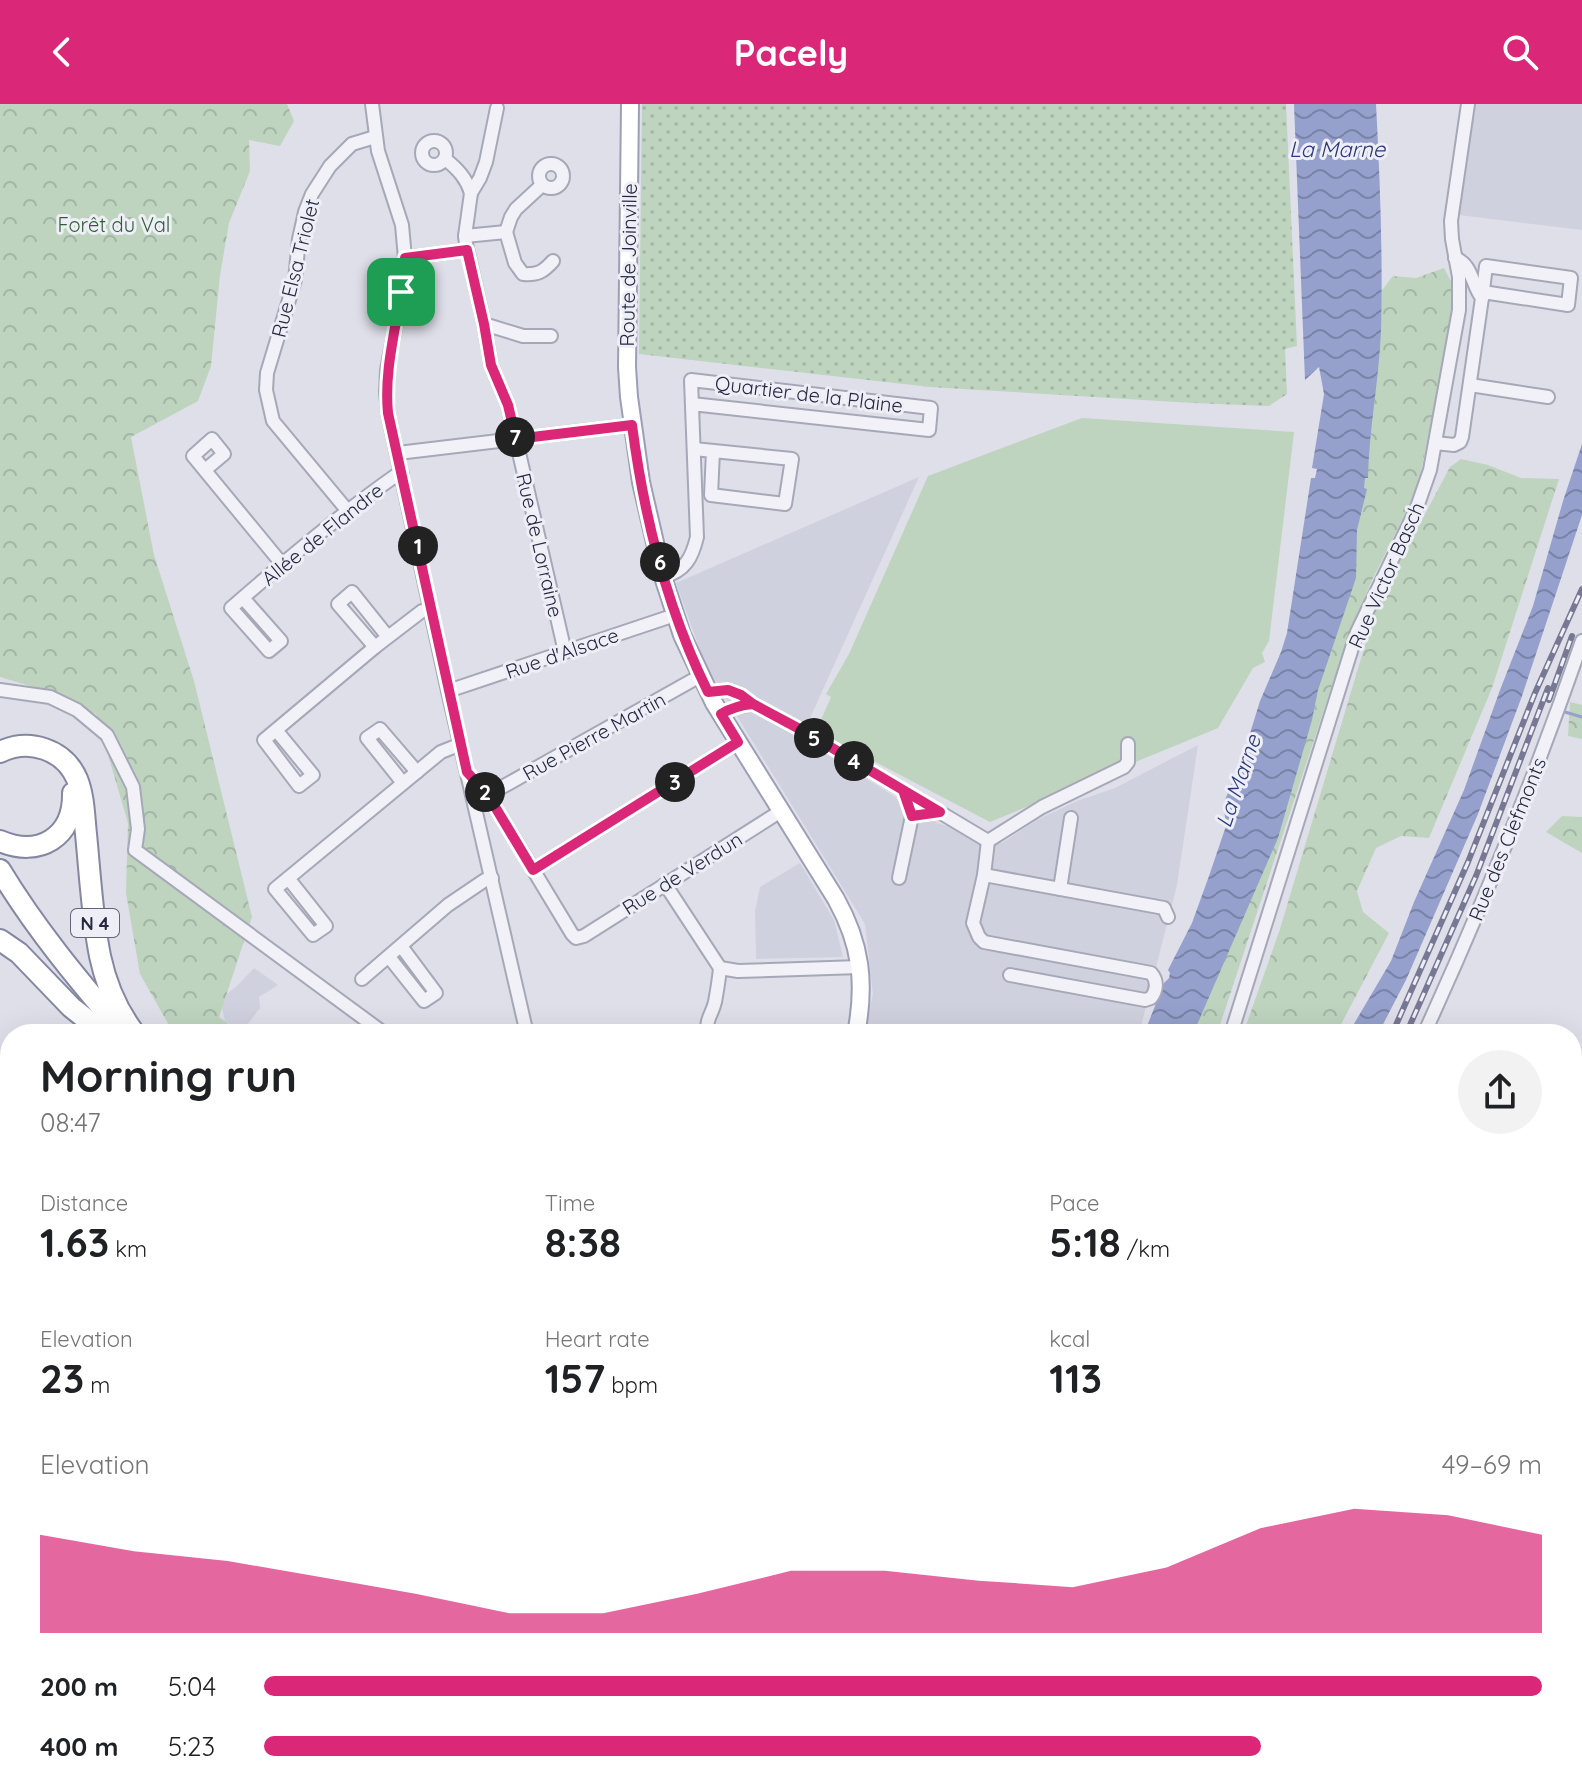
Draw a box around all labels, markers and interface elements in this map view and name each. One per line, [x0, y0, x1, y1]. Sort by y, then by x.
icon: back [40, 30, 84, 74]
text: Pacely [734, 30, 848, 75]
icon: search [1498, 30, 1542, 74]
water label: La Marne [1289, 135, 1387, 163]
street label: Route de Joinville [614, 183, 642, 347]
street label: Rue Elsa Triolet [266, 196, 324, 340]
park label: Forêt du Val [58, 212, 170, 237]
pin [367, 258, 435, 326]
icon: arrive [379, 270, 423, 314]
street label: Quartier de la Plaine [714, 370, 904, 418]
pin: 7 [495, 417, 535, 457]
text: 7 [509, 423, 521, 451]
street label: Rue de Lorraine [511, 470, 569, 620]
street label: Allée de Flandre [256, 477, 388, 591]
street label: Rue Victor Basch [1343, 498, 1429, 652]
pin: 1 [398, 526, 438, 566]
text: 1 [414, 532, 422, 560]
pin: 6 [640, 542, 680, 582]
text: 6 [654, 548, 666, 576]
street label: Rue d'Alsace [502, 622, 622, 684]
street label: Rue Pierre Martin [518, 686, 670, 786]
pin: 5 [794, 718, 834, 758]
text: 5 [808, 724, 820, 752]
water label: La Marne [1209, 729, 1267, 831]
pin: 4 [834, 741, 874, 781]
text: 4 [848, 747, 860, 775]
street label: Rue des Clefmonts [1463, 754, 1551, 924]
pin: 3 [655, 762, 695, 802]
text: 3 [669, 768, 681, 796]
pin: 2 [465, 772, 505, 812]
text: 2 [479, 778, 491, 806]
street label: Rue de Verdun [617, 826, 747, 920]
road number: N 4 [71, 909, 119, 937]
text: Morning run [40, 1048, 297, 1103]
button: share [1458, 1050, 1542, 1134]
text: 08:47 [40, 1106, 101, 1139]
text: Distance [40, 1189, 128, 1217]
text: Time [545, 1189, 595, 1217]
text: Pace [1049, 1189, 1100, 1217]
text: 1.63 [40, 1217, 109, 1267]
text: 8:38 [545, 1217, 621, 1267]
text: 5:18 [1049, 1217, 1121, 1267]
text: km [109, 1235, 147, 1263]
text: /km [1121, 1235, 1170, 1263]
text: Elevation [40, 1325, 133, 1353]
text: Heart rate [545, 1325, 650, 1353]
text: kcal [1049, 1325, 1090, 1353]
text: 23 [40, 1353, 84, 1403]
text: 157 [545, 1353, 605, 1403]
text: 113 [1049, 1353, 1102, 1403]
text: m [84, 1371, 110, 1399]
text: bpm [605, 1371, 658, 1399]
text: Elevation [40, 1448, 150, 1481]
text: 49–69 m [1442, 1448, 1542, 1481]
text: 200 m [40, 1670, 118, 1703]
text: 5:04 [168, 1670, 216, 1703]
text: 400 m [40, 1730, 118, 1763]
text: 5:23 [168, 1730, 215, 1763]

